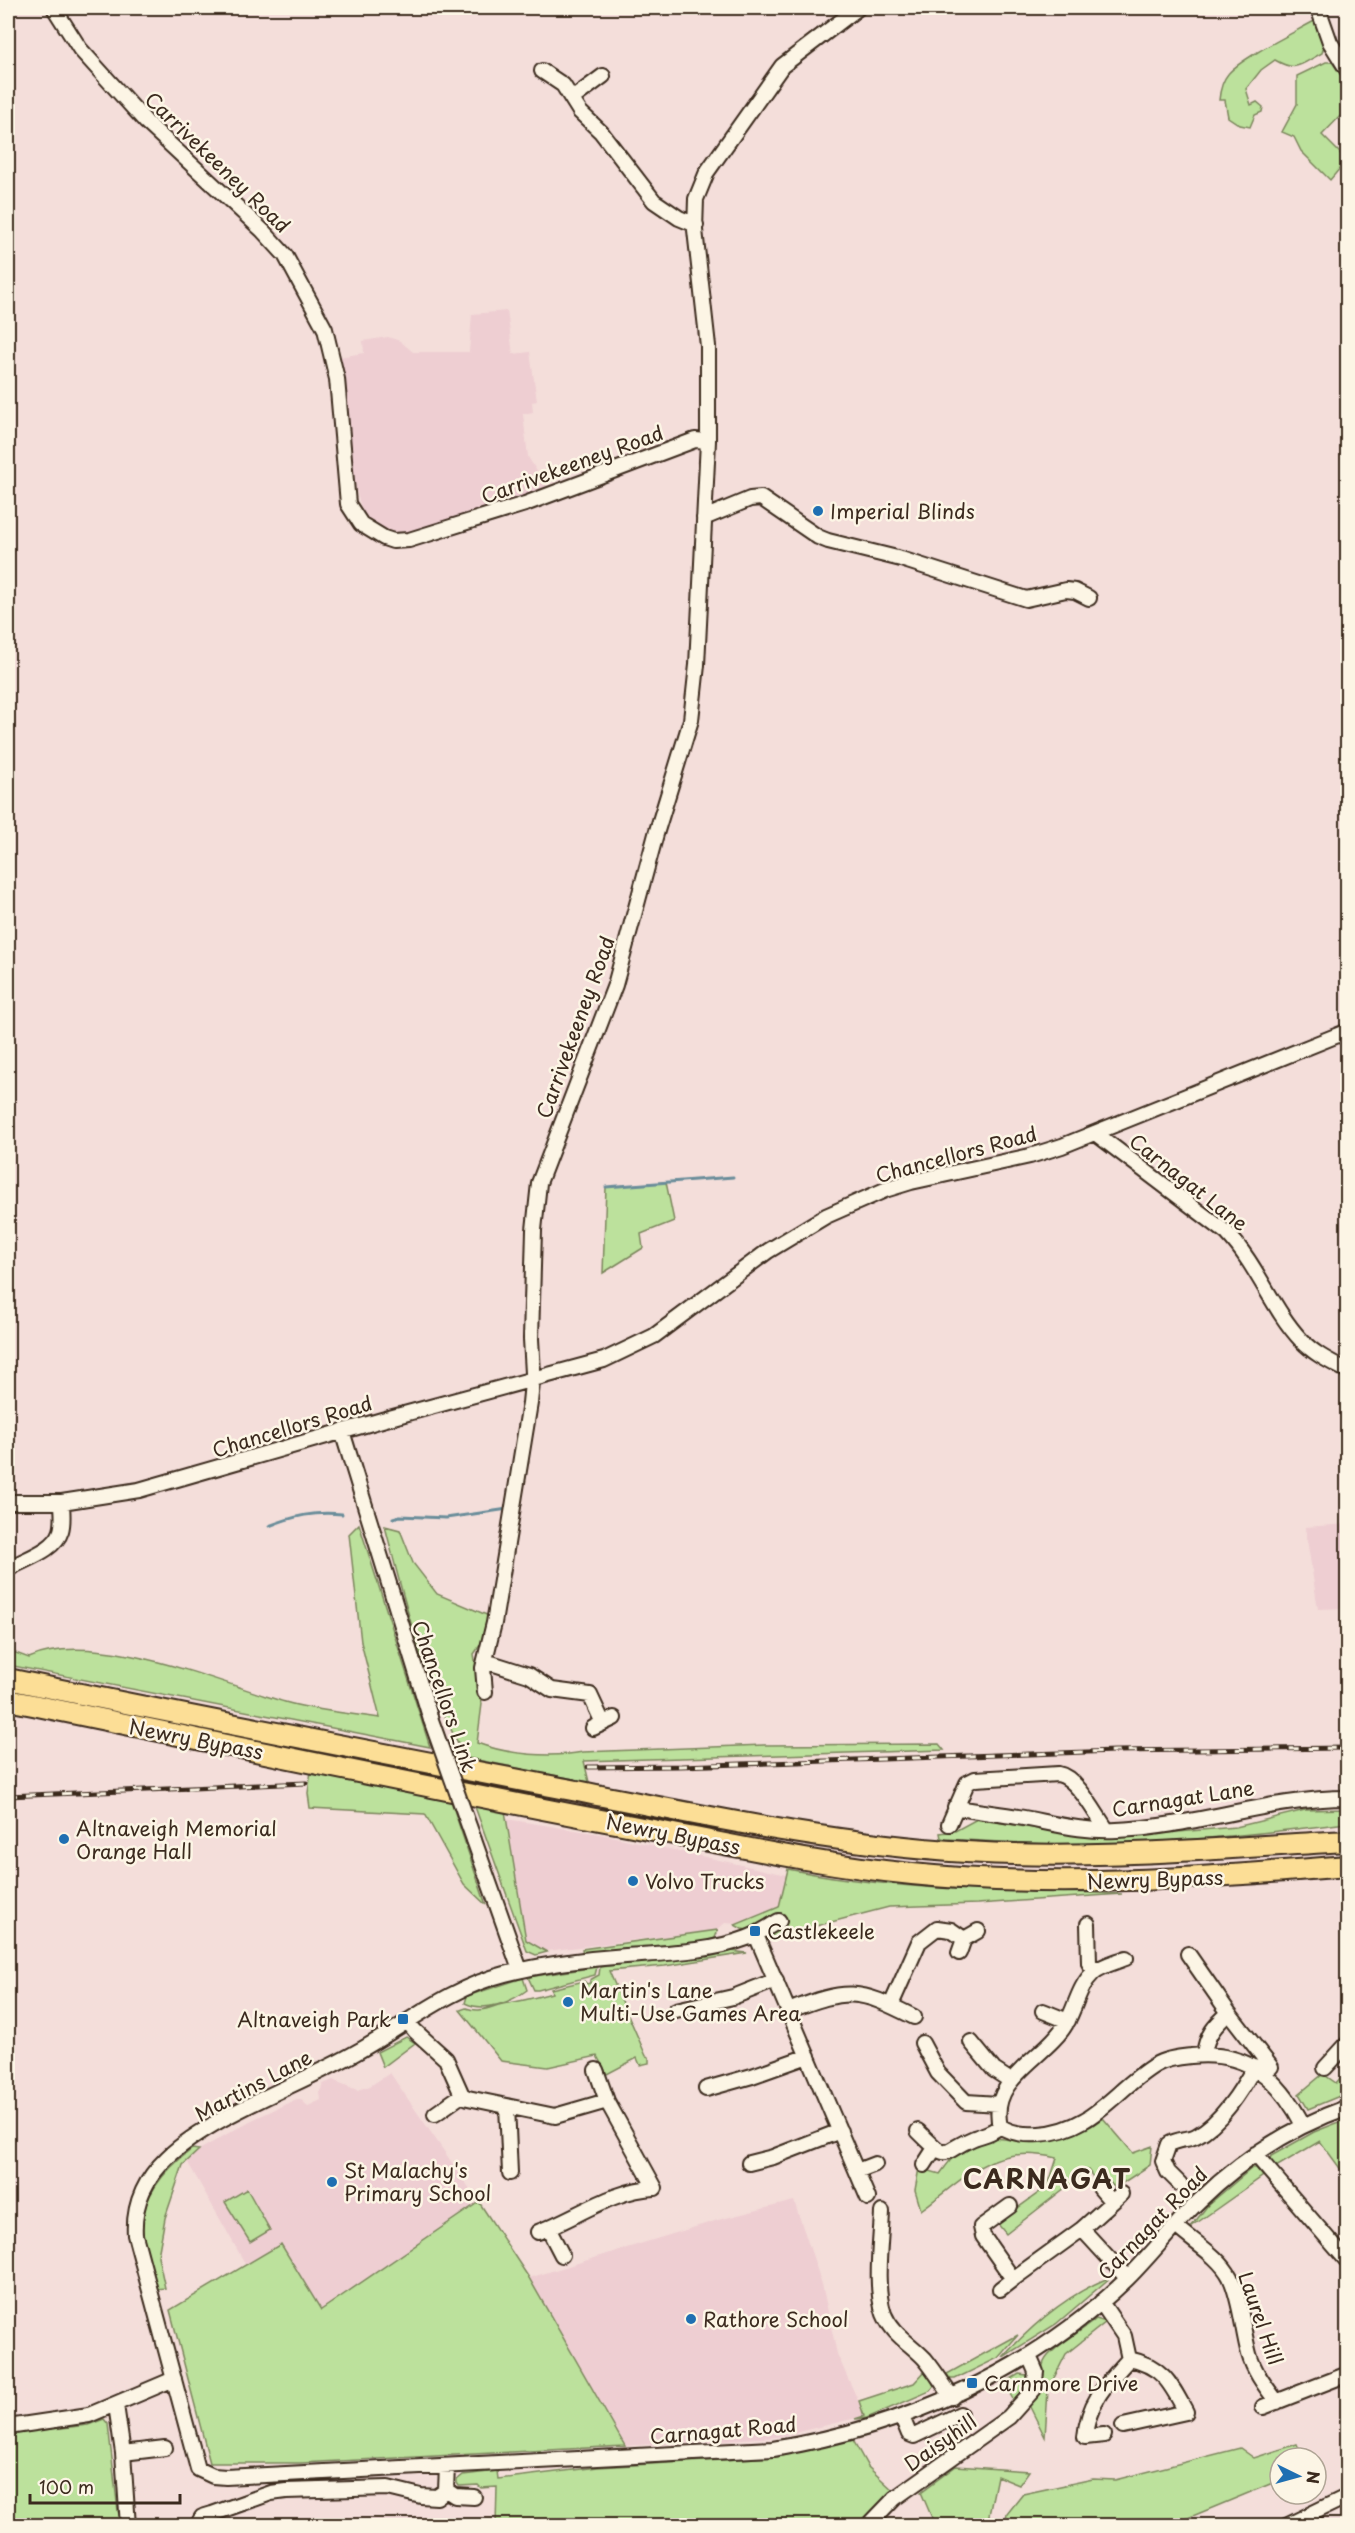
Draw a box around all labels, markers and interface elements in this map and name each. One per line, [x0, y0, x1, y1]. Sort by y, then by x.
street label: Carrivekeeney Road [139, 85, 297, 239]
street label: Carrivekeeney Road [477, 417, 667, 511]
place label: Imperial Blinds [830, 496, 975, 526]
marker: Imperial Blinds [811, 504, 825, 518]
street label: Carrivekeeney Road [528, 932, 622, 1122]
street label: Chancellors Road [872, 1118, 1040, 1190]
street label: Carnagat Lane [1123, 1126, 1255, 1238]
street label: Chancellors Road [208, 1387, 376, 1465]
street label: Chancellors Link [405, 1616, 485, 1776]
street label: Newry Bypass [126, 1711, 266, 1767]
street label: Carnagat Lane [1110, 1772, 1256, 1824]
street label: Newry Bypass [603, 1806, 743, 1862]
place label: Altnaveigh Memorial Orange Hall [76, 1813, 277, 1866]
marker: Altnaveigh Memorial Orange Hall [57, 1832, 71, 1846]
street label: Newry Bypass [1086, 1862, 1224, 1896]
place label: Volvo Trucks [645, 1866, 764, 1896]
marker: Volvo Trucks [626, 1874, 640, 1888]
place label: Castlekeele [767, 1916, 875, 1946]
marker: Castlekeele [748, 1924, 762, 1938]
place label: Martin's Lane Multi-Use Games Area [580, 1975, 801, 2028]
marker: Martin's Lane Multi-Use Games Area [561, 1995, 575, 2009]
place label: Altnaveigh Park [237, 2004, 391, 2034]
marker: Altnaveigh Park [396, 2012, 410, 2026]
street label: Martins Lane [189, 2042, 317, 2128]
place label: St Malachy's Primary School [344, 2155, 491, 2208]
district label: CARNAGAT [963, 2159, 1131, 2198]
street label: Carnagat Road [1090, 2160, 1214, 2286]
marker: St Malachy's Primary School [325, 2175, 339, 2189]
street label: Laurel Hill [1231, 2267, 1291, 2369]
place label: Rathore School [703, 2304, 849, 2334]
marker: Rathore School [684, 2312, 698, 2326]
place label: Carnmore Drive [984, 2368, 1138, 2398]
marker: Carnmore Drive [965, 2376, 979, 2390]
street label: Daisyhill [898, 2406, 982, 2478]
street label: Carnagat Road [648, 2409, 798, 2451]
north arrow [1268, 2446, 1328, 2506]
scale bar [30, 2467, 180, 2505]
text: N [1301, 2470, 1326, 2485]
text: 100 m [39, 2473, 94, 2500]

